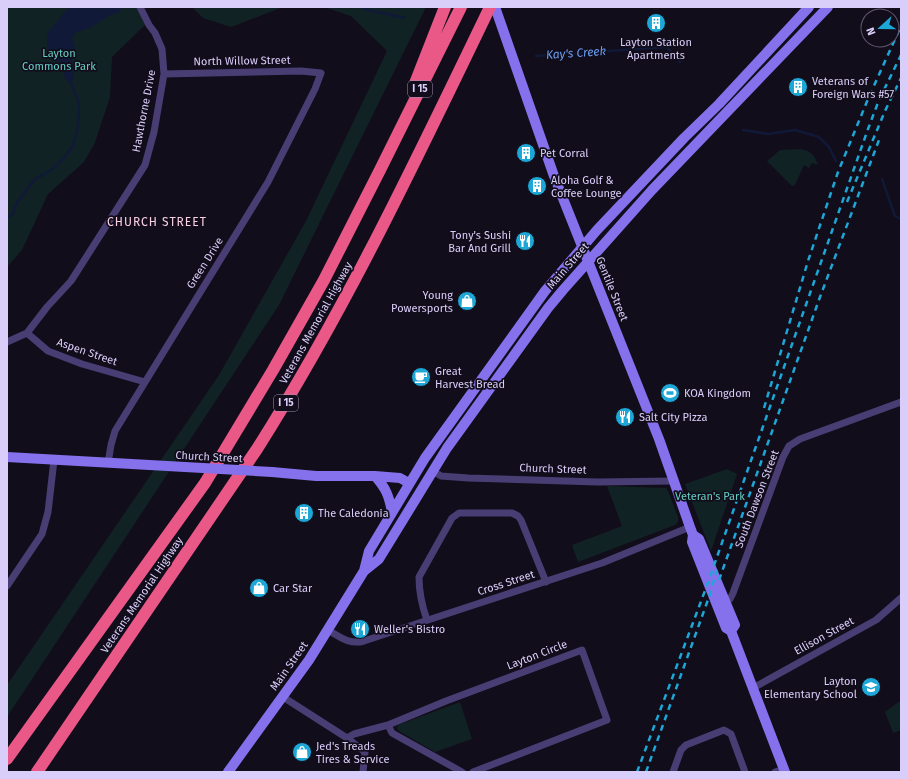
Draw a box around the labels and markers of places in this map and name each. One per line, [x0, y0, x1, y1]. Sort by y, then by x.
building icon: Layton Station Apartments [645, 12, 667, 34]
place label: Layton Station Apartments [620, 36, 692, 62]
place label: Veterans of Foreign Wars #57 [812, 75, 894, 101]
building icon: Veterans of Foreign Wars #57 [787, 76, 809, 98]
building icon: Pet Corral [515, 142, 537, 164]
place label: Pet Corral [540, 147, 589, 160]
place label: Aloha Golf & Coffee Lounge [551, 174, 622, 200]
building icon: Aloha Golf & Coffee Lounge [526, 175, 548, 197]
place label: Tony's Sushi Bar And Grill [448, 229, 511, 255]
restaurant icon: Tony's Sushi Bar And Grill [514, 230, 536, 252]
place label: Young Powersports [391, 289, 453, 315]
shop icon: Young Powersports [456, 290, 478, 312]
place label: Great Harvest Bread [435, 365, 505, 391]
cafe icon: Great Harvest Bread [410, 366, 432, 388]
sports icon: KOA Kingdom [659, 382, 681, 404]
place label: KOA Kingdom [684, 387, 751, 400]
restaurant icon: Salt City Pizza [614, 406, 636, 428]
place label: Salt City Pizza [639, 411, 707, 424]
building icon: The Caledonia [293, 502, 315, 524]
place label: The Caledonia [318, 507, 389, 520]
shop icon: Car Star [248, 577, 270, 599]
place label: Car Star [273, 582, 313, 595]
restaurant icon: Weller's Bistro [349, 618, 371, 640]
place label: Weller's Bistro [374, 623, 445, 636]
place label: Layton Elementary School [764, 675, 857, 701]
school or university icon: Layton Elementary School [860, 676, 882, 698]
place label: Jed's Treads Tires & Service [316, 740, 389, 766]
shop icon: Jed's Treads Tires & Service [291, 741, 313, 763]

